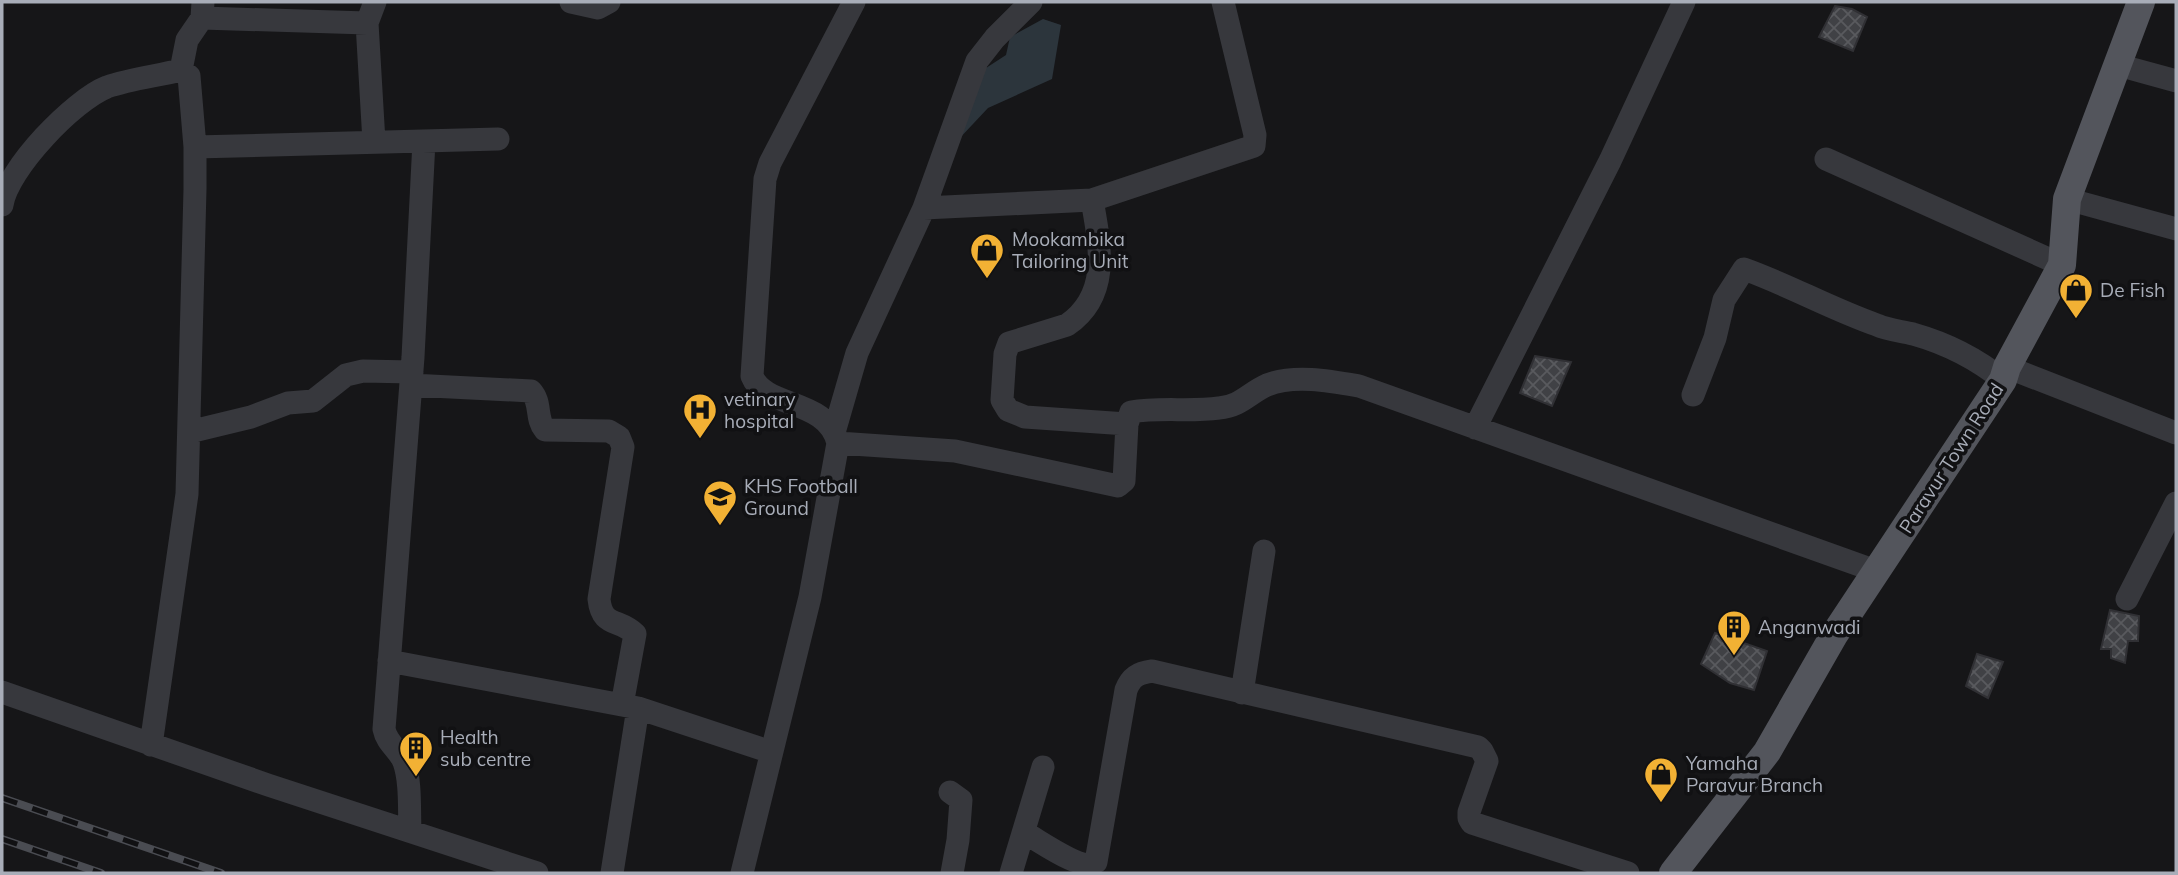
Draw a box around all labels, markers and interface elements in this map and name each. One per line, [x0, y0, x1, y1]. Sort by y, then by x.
place label: Mookambika Tailoring Unit [1012, 227, 1129, 273]
shop icon: Mookambika Tailoring Unit [968, 231, 1006, 280]
shop icon: De Fish [2057, 271, 2095, 320]
place label: De Fish [2100, 278, 2165, 302]
street label: Paravur Town Road [1893, 378, 2009, 538]
place label: vetinary hospital [724, 387, 796, 433]
hospital icon: vetinary hospital [681, 391, 719, 440]
place label: KHS Football Ground [744, 474, 858, 520]
school or university icon: KHS Football Ground [701, 478, 739, 527]
building icon: Anganwadi [1715, 608, 1753, 657]
place label: Anganwadi [1758, 615, 1861, 639]
place label: Health sub centre [440, 725, 531, 771]
building icon: Health sub centre [397, 729, 435, 778]
place label: Yamaha Paravur Branch [1685, 751, 1823, 797]
shop icon: Yamaha Paravur Branch [1642, 755, 1680, 804]

